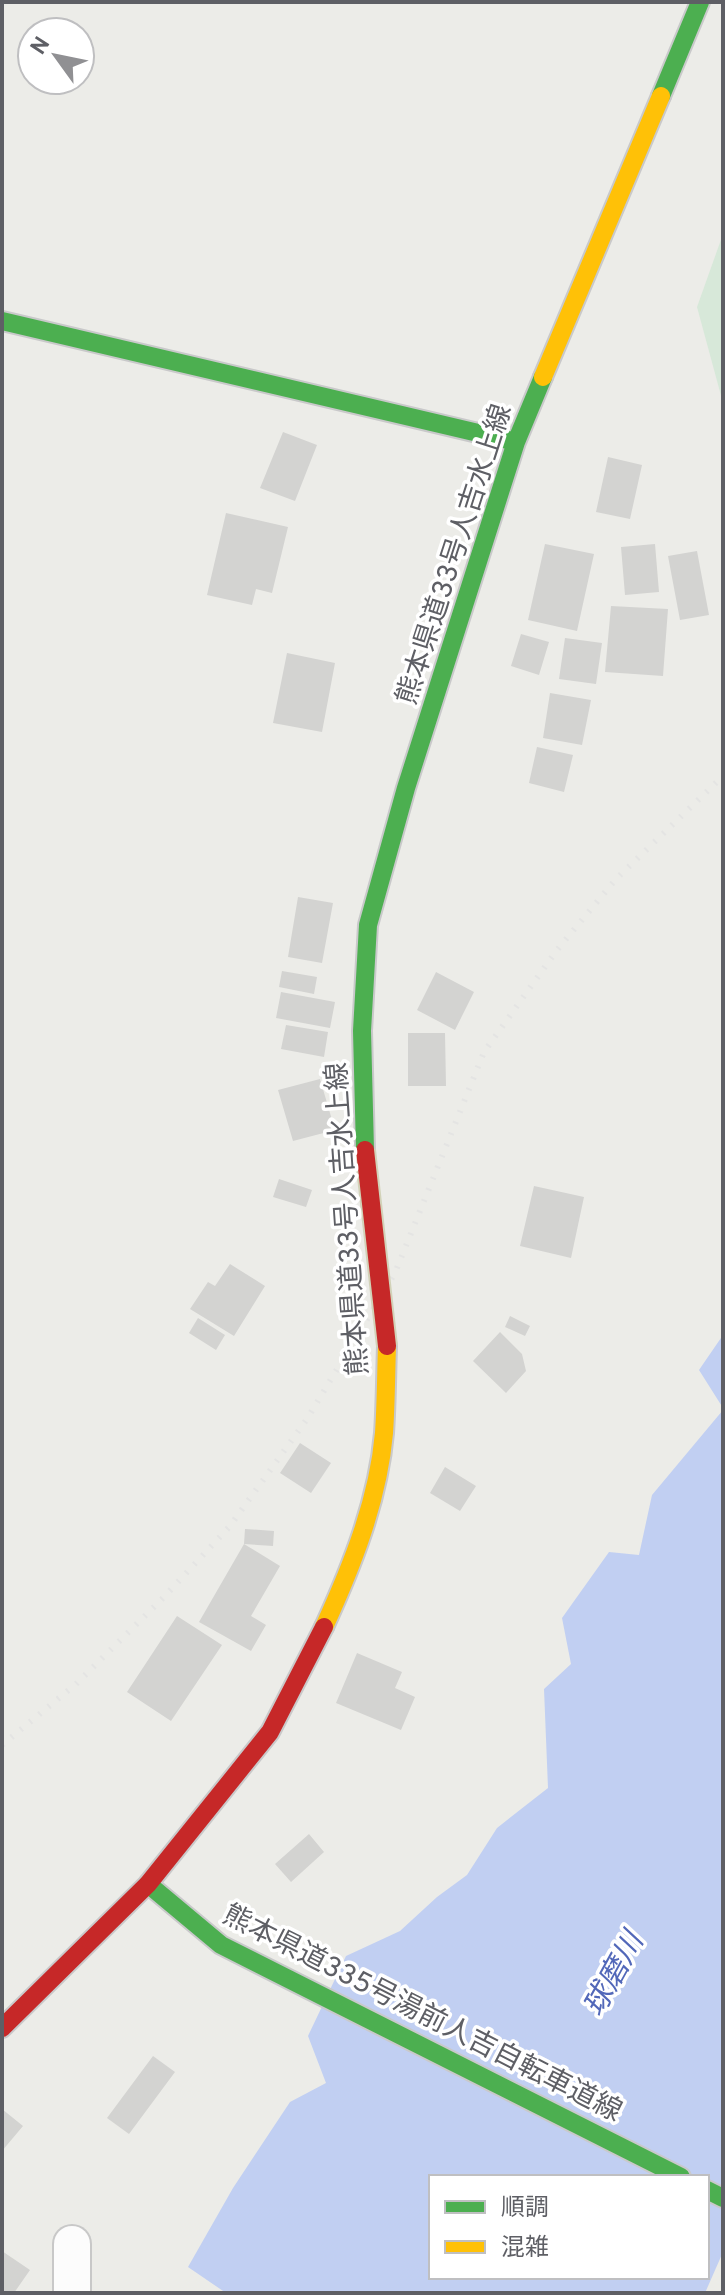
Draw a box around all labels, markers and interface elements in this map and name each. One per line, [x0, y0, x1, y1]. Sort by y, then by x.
north arrow [16, 16, 96, 96]
text: N [26, 32, 57, 60]
street label: 熊本県道33号人吉水上線 [390, 400, 521, 710]
street label: 熊本県道33号人吉水上線 [320, 1061, 378, 1377]
street label: 熊本県道335号湯前人吉自転車道線 [216, 1898, 627, 2131]
water label: 球磨川 [577, 1924, 655, 2024]
legend [429, 2175, 709, 2279]
text: 順調 [501, 2194, 549, 2224]
text: 混雑 [501, 2234, 549, 2264]

